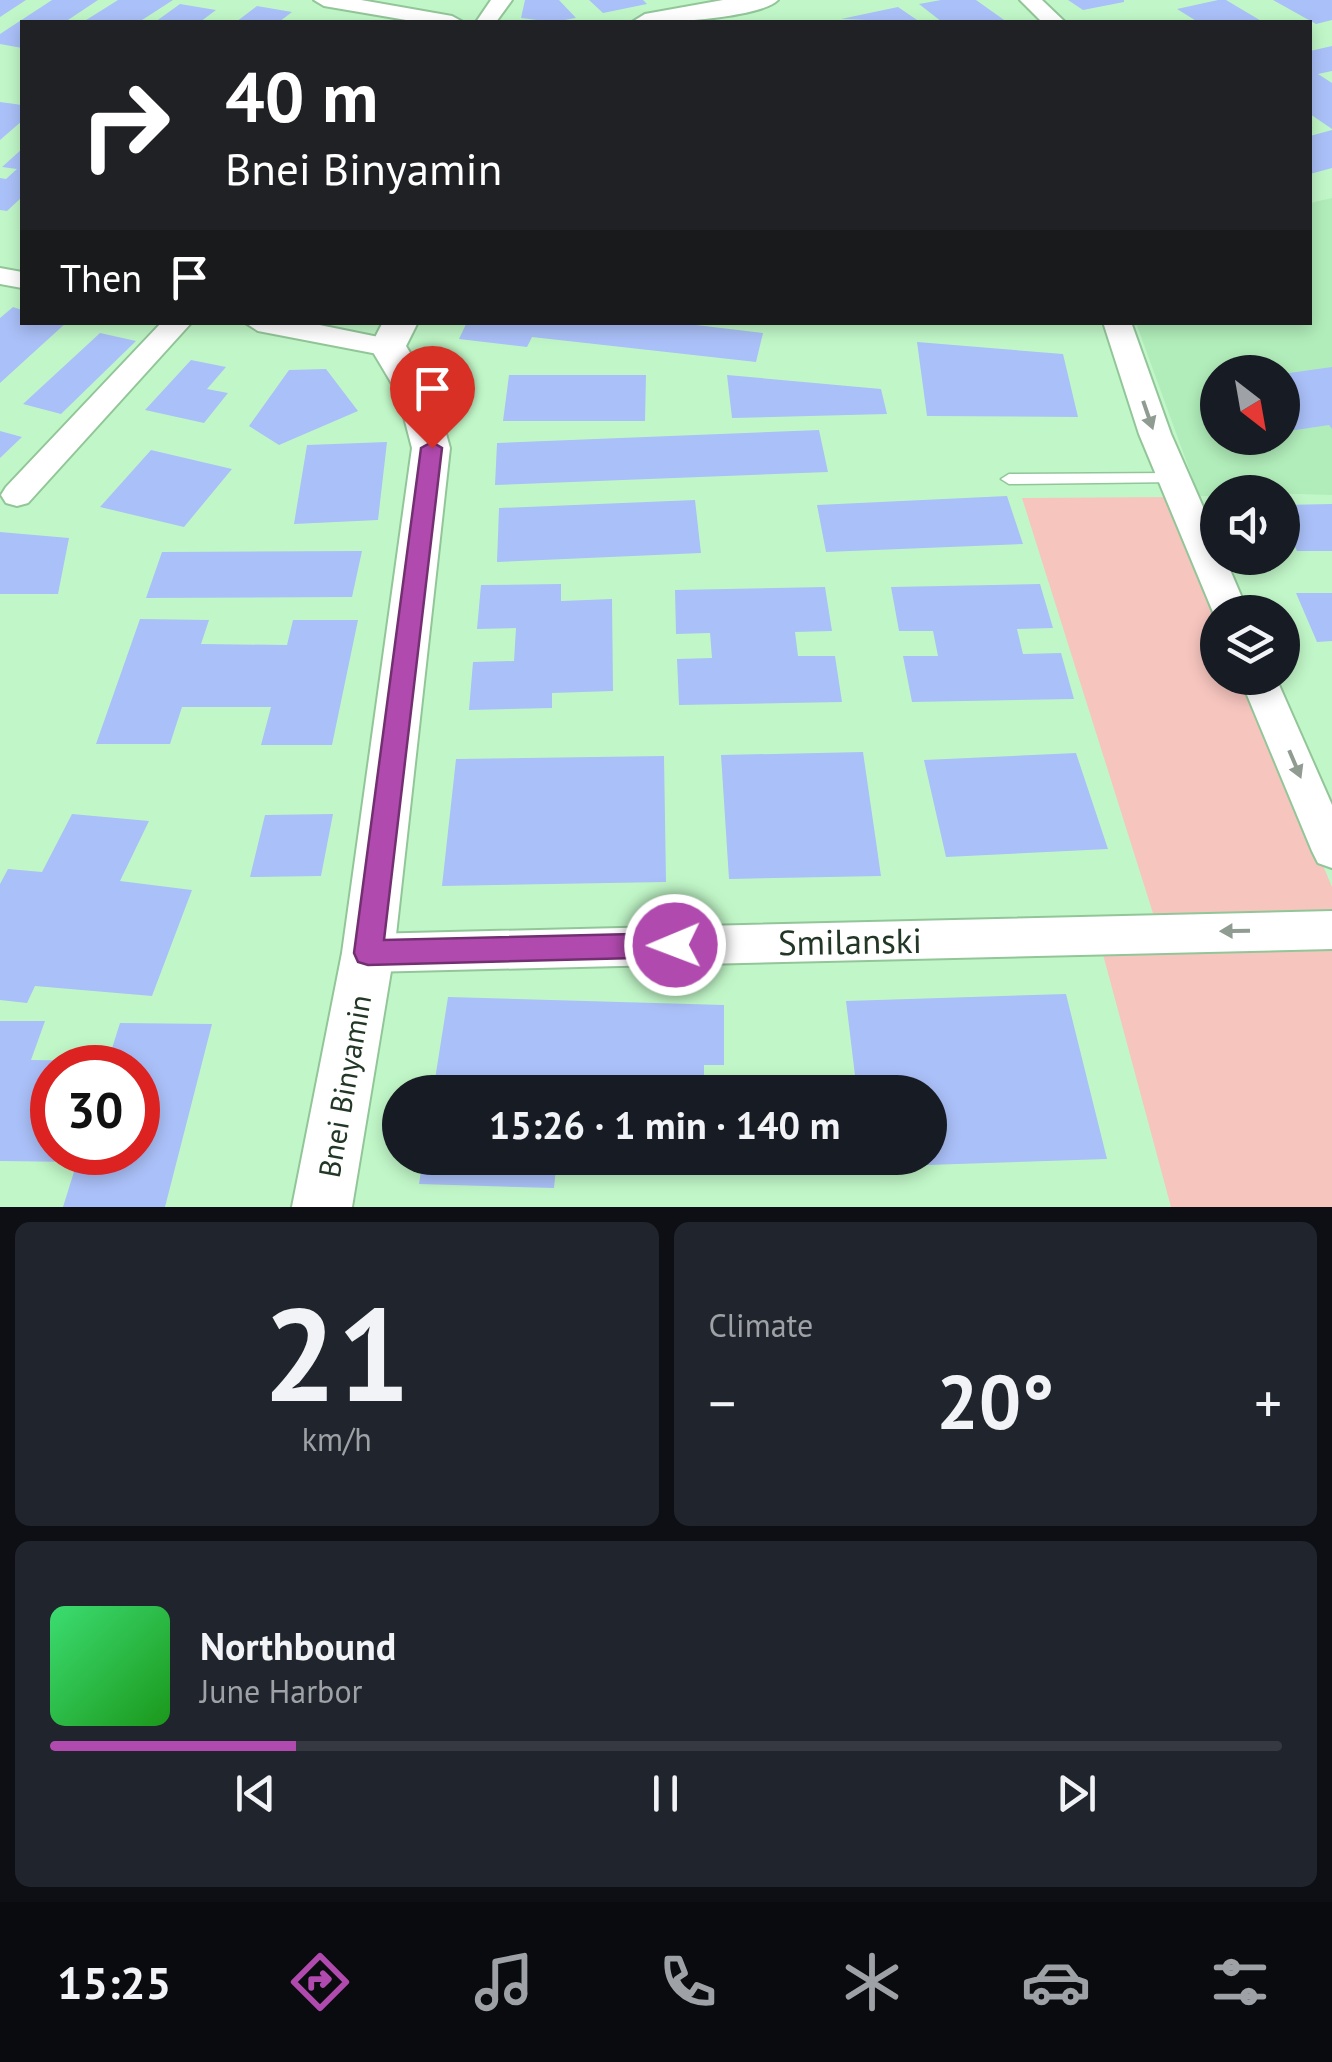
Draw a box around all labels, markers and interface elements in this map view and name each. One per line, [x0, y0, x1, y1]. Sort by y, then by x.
text: 40 m [225, 51, 378, 141]
icon: right [60, 60, 190, 190]
text: Bnei Binyamin [225, 139, 502, 197]
icon: arrive [162, 250, 217, 305]
text: Then [60, 253, 142, 302]
pin [390, 346, 475, 449]
north arrow [1200, 355, 1300, 455]
map controls [1200, 355, 1300, 695]
icon: arrive [405, 361, 460, 416]
one-way arrow [1141, 400, 1156, 430]
button: sound [1200, 475, 1300, 575]
button: layers [1200, 595, 1300, 695]
one-way arrow [1287, 749, 1303, 779]
position arrow [623, 893, 727, 997]
street label: Smilanski [778, 917, 922, 965]
one-way arrow [1218, 923, 1250, 939]
street label: Bnei Binyamin [309, 992, 379, 1180]
speed limit sign: 30 [30, 1045, 160, 1175]
text: 15:26 · 1 min · 140 m [489, 1100, 840, 1149]
text: 21 [263, 1269, 410, 1437]
text: Climate [709, 1304, 813, 1346]
text: 20° [936, 1353, 1054, 1450]
text: − [709, 1367, 736, 1438]
text: + [1254, 1367, 1282, 1438]
text: km/h [302, 1418, 372, 1460]
text: Northbound [200, 1621, 396, 1670]
text: June Harbor [200, 1670, 362, 1712]
icon: previous [228, 1766, 283, 1821]
icon: pause [638, 1766, 693, 1821]
icon: next [1049, 1766, 1104, 1821]
icon: directions [285, 1947, 355, 2017]
icon: music [469, 1947, 539, 2017]
icon: phone [653, 1947, 723, 2017]
icon: climate [837, 1947, 907, 2017]
icon: car [1021, 1947, 1091, 2017]
icon: filters [1205, 1947, 1275, 2017]
text: 15:25 [57, 1953, 171, 2011]

